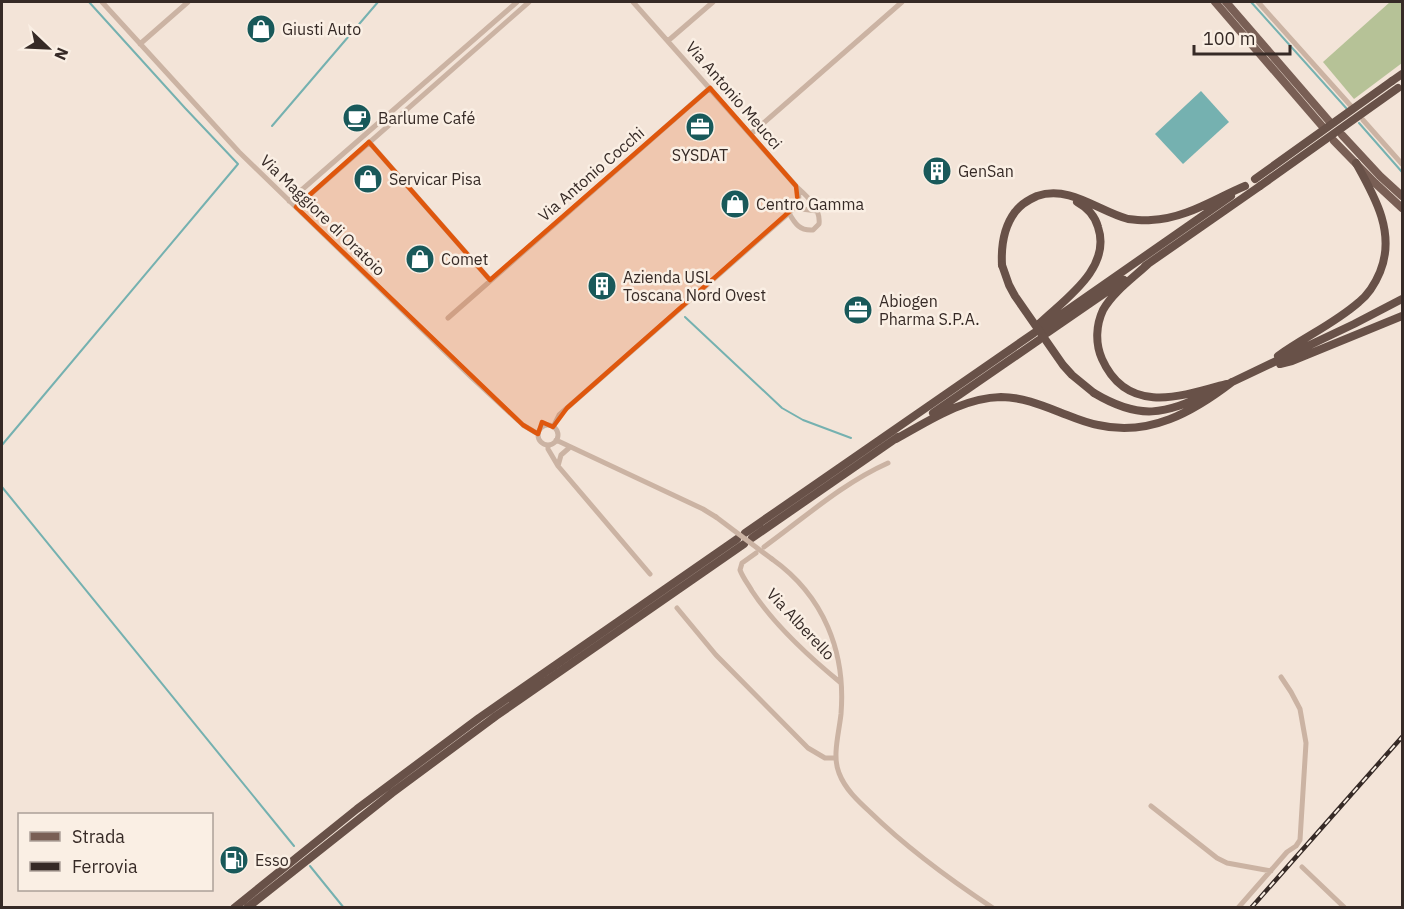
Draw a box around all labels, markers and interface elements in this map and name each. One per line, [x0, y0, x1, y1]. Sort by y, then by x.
shop icon: Giusti Auto [245, 13, 277, 45]
north arrow [18, 18, 78, 78]
scale bar [1194, 18, 1290, 56]
place label: Giusti Auto [282, 19, 361, 39]
text: 100 m [1203, 27, 1255, 50]
street label: Via Antonio Meucci [682, 37, 786, 153]
text: N [50, 45, 73, 63]
cafe icon: Barlume Café [341, 102, 373, 134]
place label: Barlume Café [378, 108, 475, 128]
office icon: SYSDAT [684, 111, 716, 143]
street label: Via Antonio Cocchi [534, 123, 648, 225]
place label: SYSDAT [672, 145, 728, 165]
street label: Via Maggiore di Oratoio [256, 150, 390, 280]
building icon: GenSan [921, 155, 953, 187]
place label: GenSan [958, 161, 1014, 181]
shop icon: Servicar Pisa [352, 163, 384, 195]
place label: Servicar Pisa [389, 169, 482, 189]
shop icon: Centro Gamma [719, 188, 751, 220]
place label: Centro Gamma [756, 194, 865, 214]
shop icon: Comet [404, 243, 436, 275]
place label: Comet [441, 249, 488, 269]
place label: Azienda USL Toscana Nord Ovest [623, 267, 766, 305]
building icon: Azienda USL Toscana Nord Ovest [586, 270, 618, 302]
place label: Abiogen Pharma S.P.A. [879, 291, 980, 329]
office icon: Abiogen Pharma S.P.A. [842, 294, 874, 326]
street label: Via Alberello [763, 584, 839, 664]
legend [18, 813, 213, 891]
text: Strada [72, 825, 125, 848]
fuel station icon: Esso [218, 844, 250, 876]
place label: Esso [255, 850, 289, 870]
text: Ferrovia [72, 855, 138, 878]

